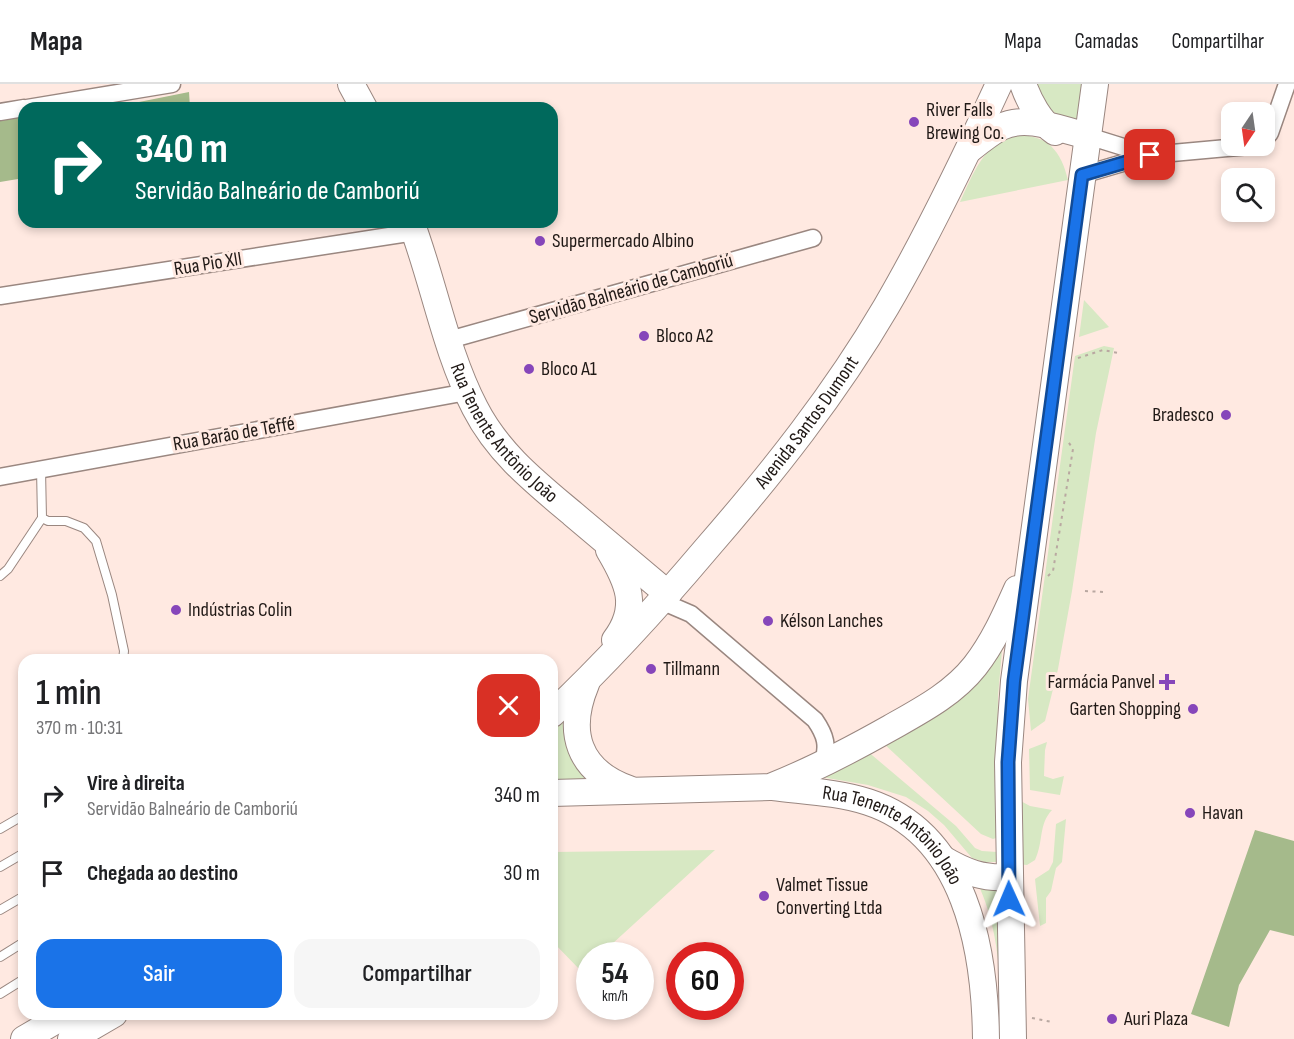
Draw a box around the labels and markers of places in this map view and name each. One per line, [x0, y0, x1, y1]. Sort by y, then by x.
place label: River Falls Brewing Co. [926, 98, 1004, 145]
marker: River Falls Brewing Co. [907, 115, 921, 129]
pin [1124, 129, 1175, 180]
place label: Supermercado Albino [552, 229, 694, 253]
marker: Supermercado Albino [533, 234, 547, 248]
place label: Bloco A2 [656, 324, 713, 348]
marker: Bloco A2 [637, 329, 651, 343]
place label: Bloco A1 [541, 357, 597, 381]
marker: Bloco A1 [522, 362, 536, 376]
place label: Bradesco [1152, 403, 1214, 427]
marker: Bradesco [1219, 408, 1233, 422]
place label: Indústrias Colin [188, 598, 292, 622]
marker: Indústrias Colin [169, 603, 183, 617]
place label: Kélson Lanches [780, 609, 883, 633]
marker: Kélson Lanches [761, 614, 775, 628]
place label: Tillmann [663, 657, 720, 681]
marker: Tillmann [644, 662, 658, 676]
place label: Farmácia Panvel [1047, 670, 1155, 694]
marker: Farmácia Panvel [1160, 675, 1174, 689]
place label: Garten Shopping [1069, 697, 1181, 721]
marker: Garten Shopping [1186, 702, 1200, 716]
place label: Havan [1202, 801, 1243, 825]
marker: Havan [1183, 806, 1197, 820]
place label: Valmet Tissue Converting Ltda [776, 873, 883, 920]
marker: Valmet Tissue Converting Ltda [757, 889, 771, 903]
place label: Auri Plaza [1123, 1007, 1188, 1031]
marker: Auri Plaza [1105, 1012, 1119, 1026]

